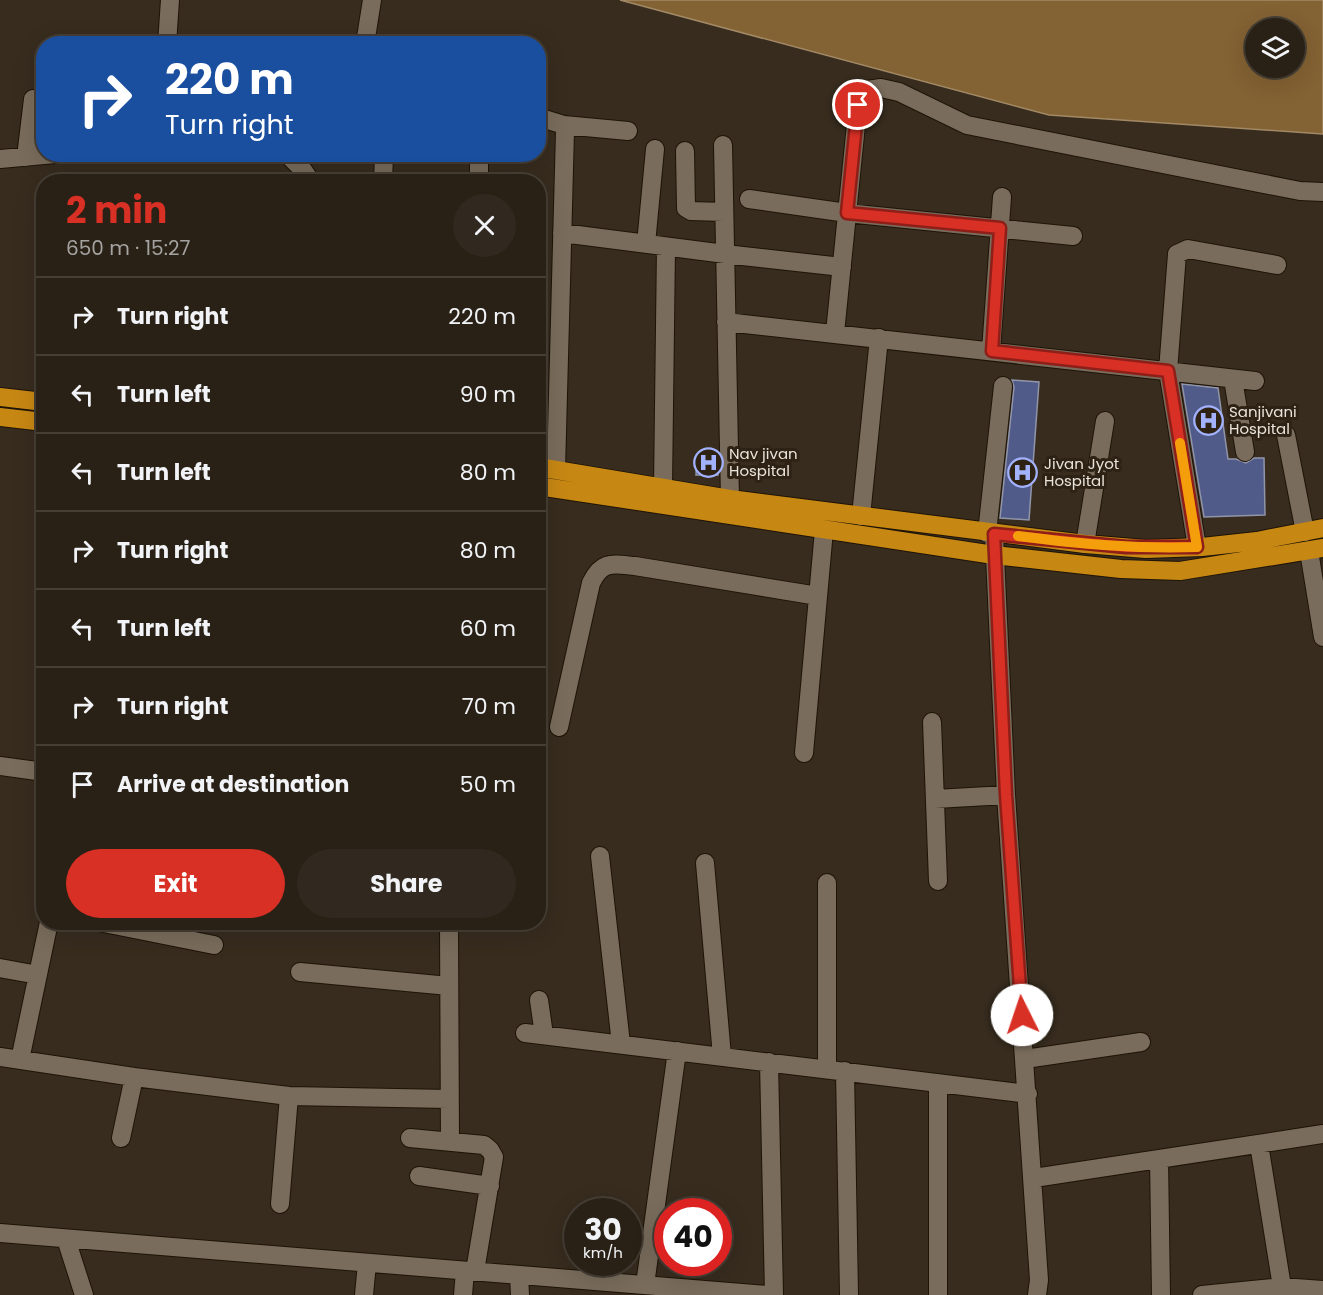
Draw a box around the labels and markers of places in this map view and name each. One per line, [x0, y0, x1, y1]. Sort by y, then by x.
pin [832, 79, 883, 130]
place label: Sanjivani Hospital [1229, 401, 1297, 439]
hospital icon: Sanjivani Hospital [1192, 404, 1224, 436]
place label: Nav jivan Hospital [729, 443, 798, 481]
hospital icon: Nav jivan Hospital [692, 446, 724, 478]
place label: Jivan Jyot Hospital [1044, 453, 1119, 491]
hospital icon: Jivan Jyot Hospital [1007, 456, 1039, 488]

